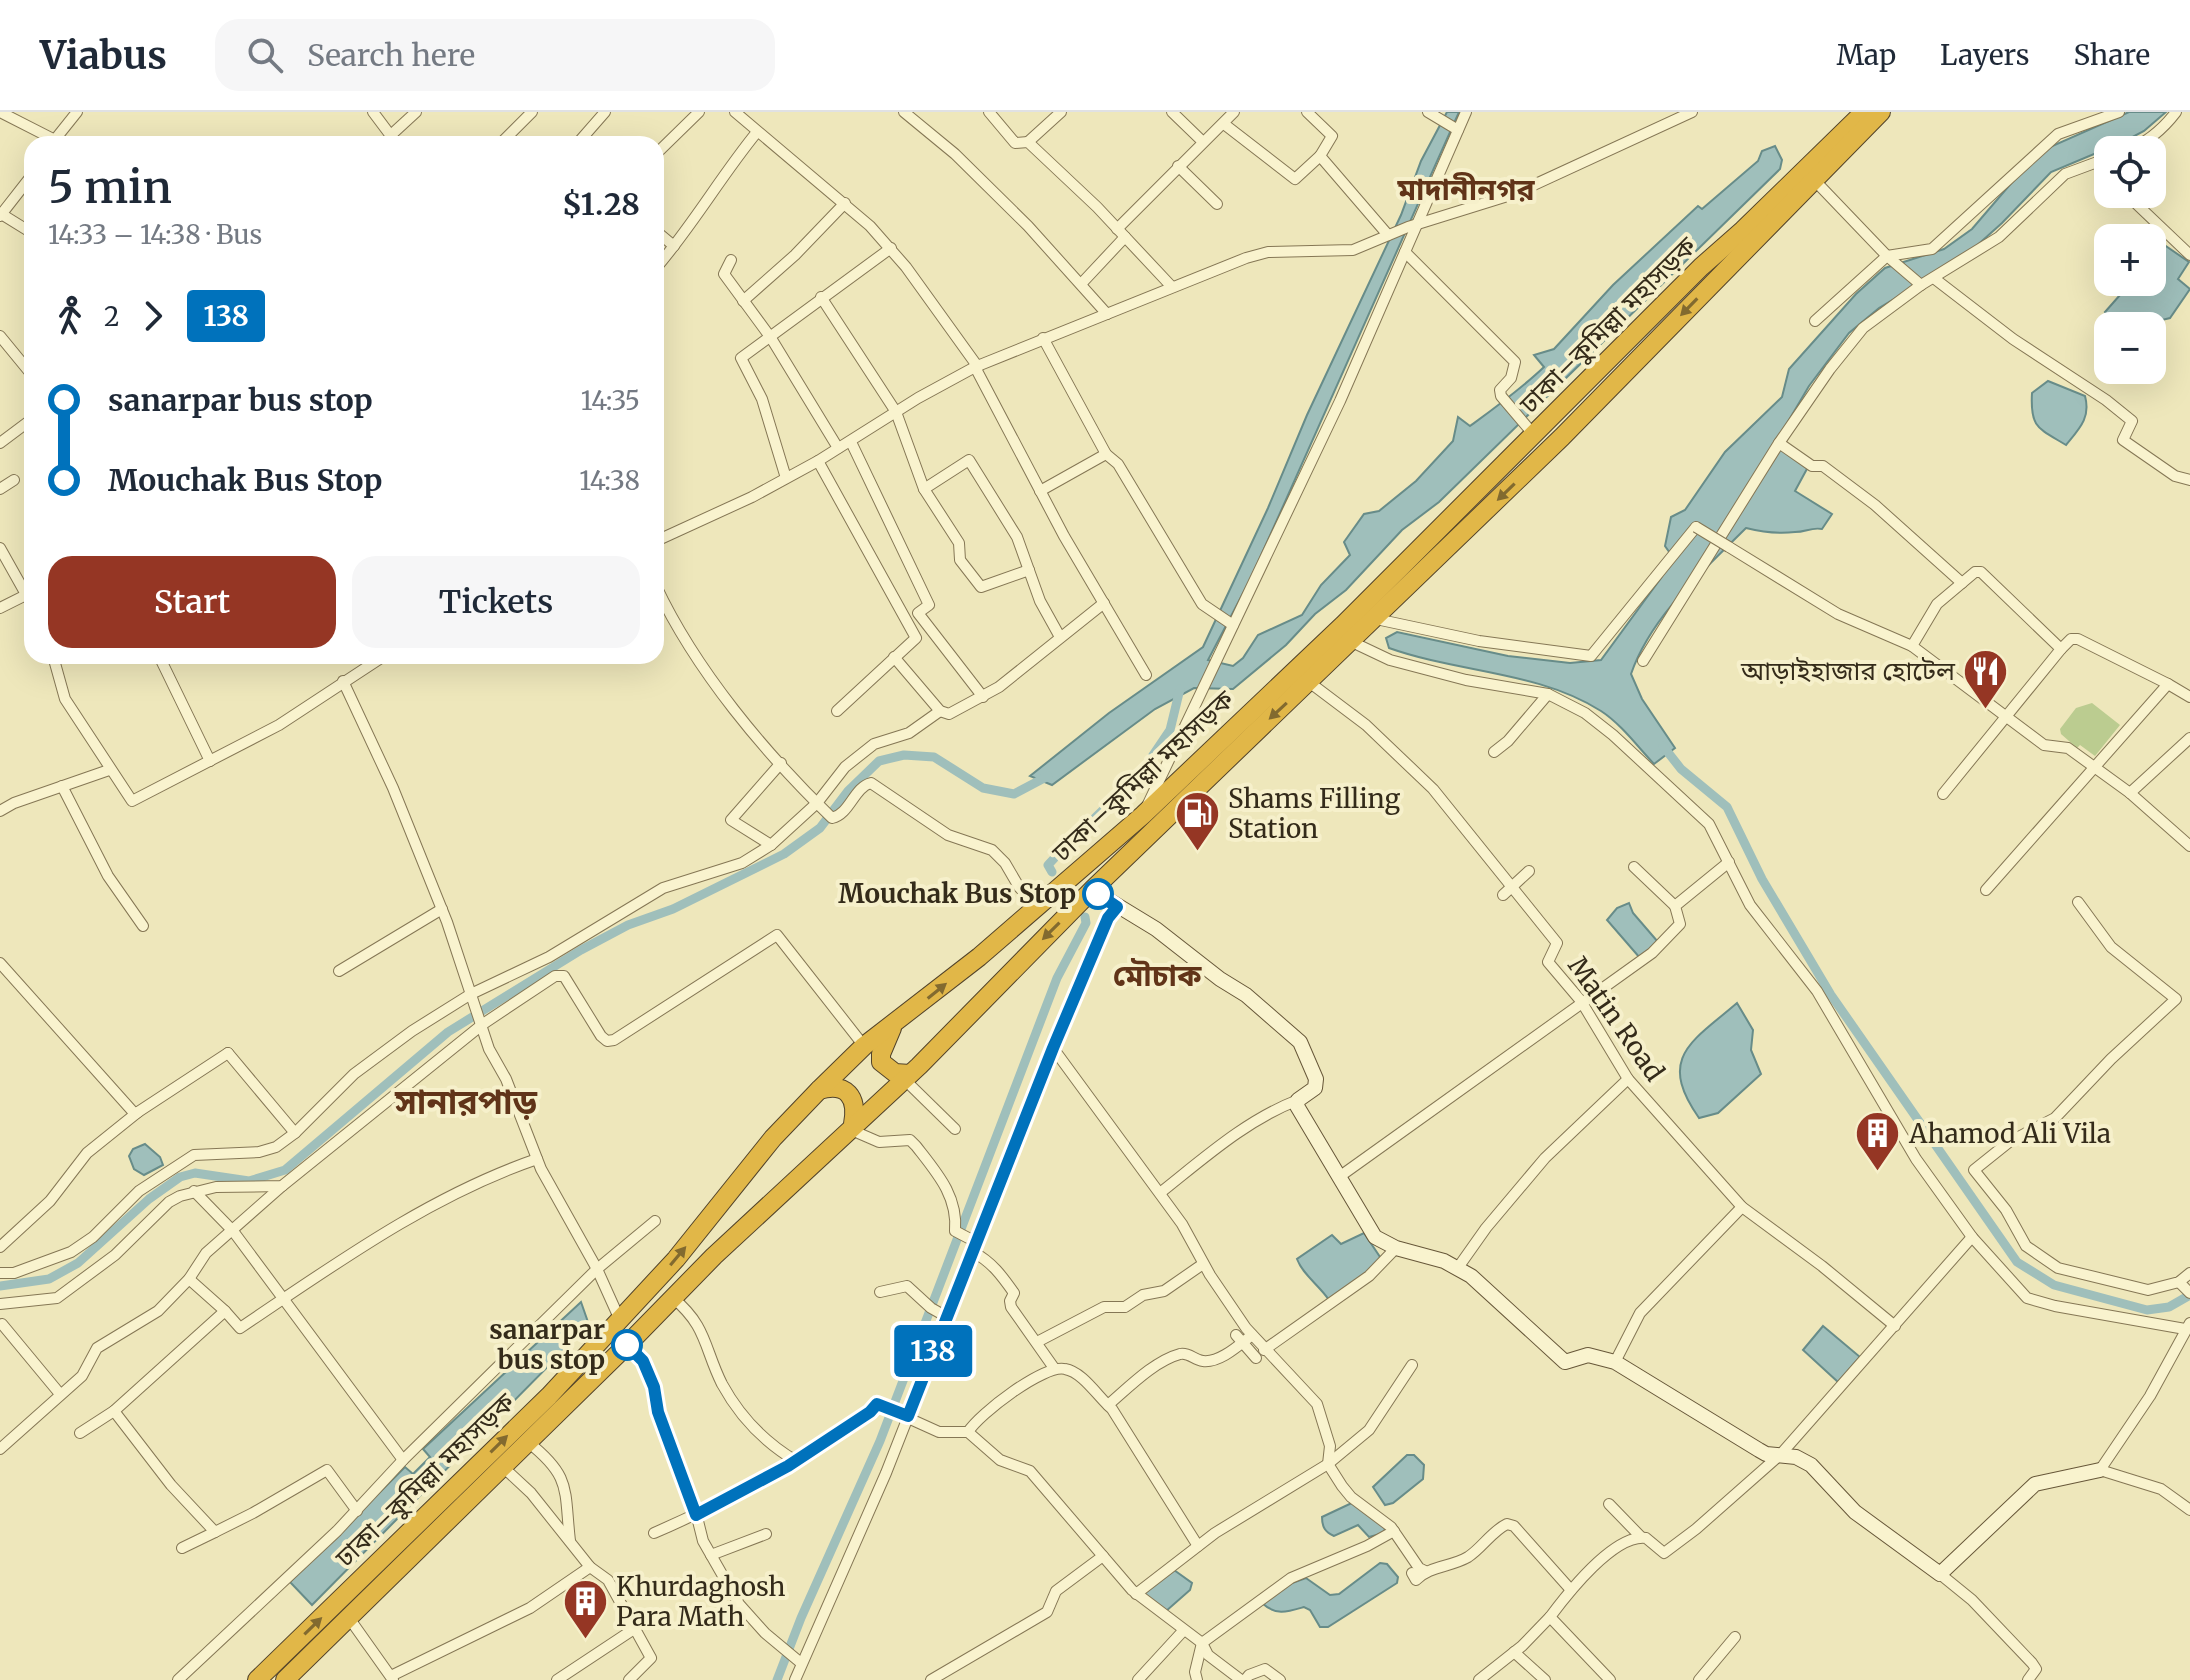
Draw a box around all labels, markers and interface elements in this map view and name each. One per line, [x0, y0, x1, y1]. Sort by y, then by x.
search box [215, 19, 775, 91]
text: Viabus [40, 32, 167, 79]
icon: search [243, 33, 287, 77]
text: Search here [307, 36, 475, 74]
text: Map [1836, 37, 1896, 73]
text: Layers [1940, 37, 2029, 73]
text: Share [2073, 37, 2150, 73]
map controls [2094, 136, 2166, 384]
button: locate [2094, 136, 2166, 208]
text: 5 min [48, 160, 172, 215]
district label: মাদানীনগর [1396, 170, 1536, 208]
text: $1.28 [562, 185, 640, 223]
text: 14:33 – 14:38 · Bus [48, 218, 262, 251]
button: + [2094, 224, 2166, 296]
street label: ঢাকা–কুমিল্লা মহাসড়ক [1512, 229, 1704, 421]
icon: walk [48, 294, 92, 338]
icon: forward [131, 294, 175, 338]
one-way arrow [1680, 297, 1698, 316]
text: 138 [203, 298, 249, 334]
text: 2 [104, 300, 119, 333]
button: − [2094, 312, 2166, 384]
text: sanarpar bus stop [108, 381, 373, 419]
text: 14:35 [581, 384, 640, 417]
text: Mouchak Bus Stop [108, 461, 382, 499]
text: 14:38 [579, 464, 640, 497]
one-way arrow [1496, 483, 1515, 501]
button: Start [48, 556, 336, 648]
button: Tickets [352, 556, 640, 648]
restaurant icon: আড়াইহাজার হোটেল [1962, 647, 2010, 710]
place label: আড়াইহাজার হোটেল [1740, 654, 1956, 687]
street label: ঢাকা–কুমিল্লা মহাসড়ক [1044, 682, 1241, 869]
one-way arrow [1269, 702, 1288, 720]
place label: Shams Filling Station [1228, 782, 1400, 845]
fuel station icon: Shams Filling Station [1173, 790, 1221, 853]
place label: Mouchak Bus Stop [838, 877, 1076, 910]
marker: Mouchak Bus Stop [1083, 879, 1113, 909]
one-way arrow [1042, 921, 1061, 940]
street label: Matin Road [1561, 950, 1672, 1088]
district label: মৌচাক [1113, 956, 1202, 994]
one-way arrow [926, 982, 947, 999]
district label: সানারপাড় [394, 1081, 538, 1123]
building icon: Ahamod Ali Vila [1854, 1110, 1902, 1173]
place label: Ahamod Ali Vila [1908, 1117, 2111, 1150]
one-way arrow [669, 1246, 686, 1266]
place label: sanarpar bus stop [489, 1313, 605, 1376]
line badge: 138 [887, 1325, 979, 1377]
marker: sanarpar bus stop [612, 1330, 642, 1360]
text: 138 [910, 1333, 956, 1369]
street label: ঢাকা–কুমিল্লা মহাসড়ক [327, 1385, 522, 1574]
one-way arrow [489, 1435, 508, 1454]
place label: Khurdaghosh Para Math [616, 1570, 786, 1633]
building icon: Khurdaghosh Para Math [561, 1578, 609, 1641]
one-way arrow [303, 1617, 322, 1636]

